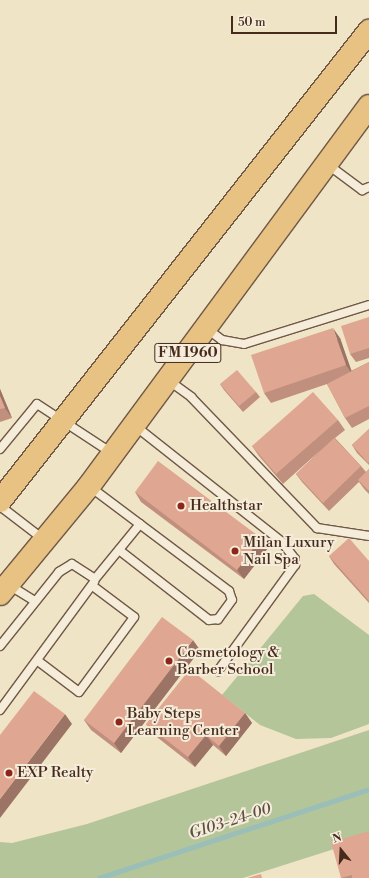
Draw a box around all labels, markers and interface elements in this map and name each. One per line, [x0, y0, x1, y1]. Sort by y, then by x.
scale bar [233, 8, 339, 34]
text: 50 m [238, 15, 266, 30]
road number: FM 1960 [154, 341, 222, 365]
place label: Healthstar [190, 497, 262, 515]
marker: Healthstar [175, 500, 187, 512]
place label: Milan Luxury Nail Spa [243, 533, 334, 568]
marker: Milan Luxury Nail Spa [230, 546, 240, 556]
place label: Cosmetology & Barber School [177, 643, 280, 678]
marker: Cosmetology & Barber School [164, 656, 174, 666]
place label: Baby Steps Learning Center [127, 704, 239, 739]
marker: Baby Steps Learning Center [114, 717, 124, 727]
place label: EXP Realty [17, 764, 93, 782]
marker: EXP Realty [4, 768, 14, 778]
water label: G103-24-00 [186, 799, 274, 843]
north arrow [321, 830, 361, 870]
text: N [331, 831, 344, 847]

